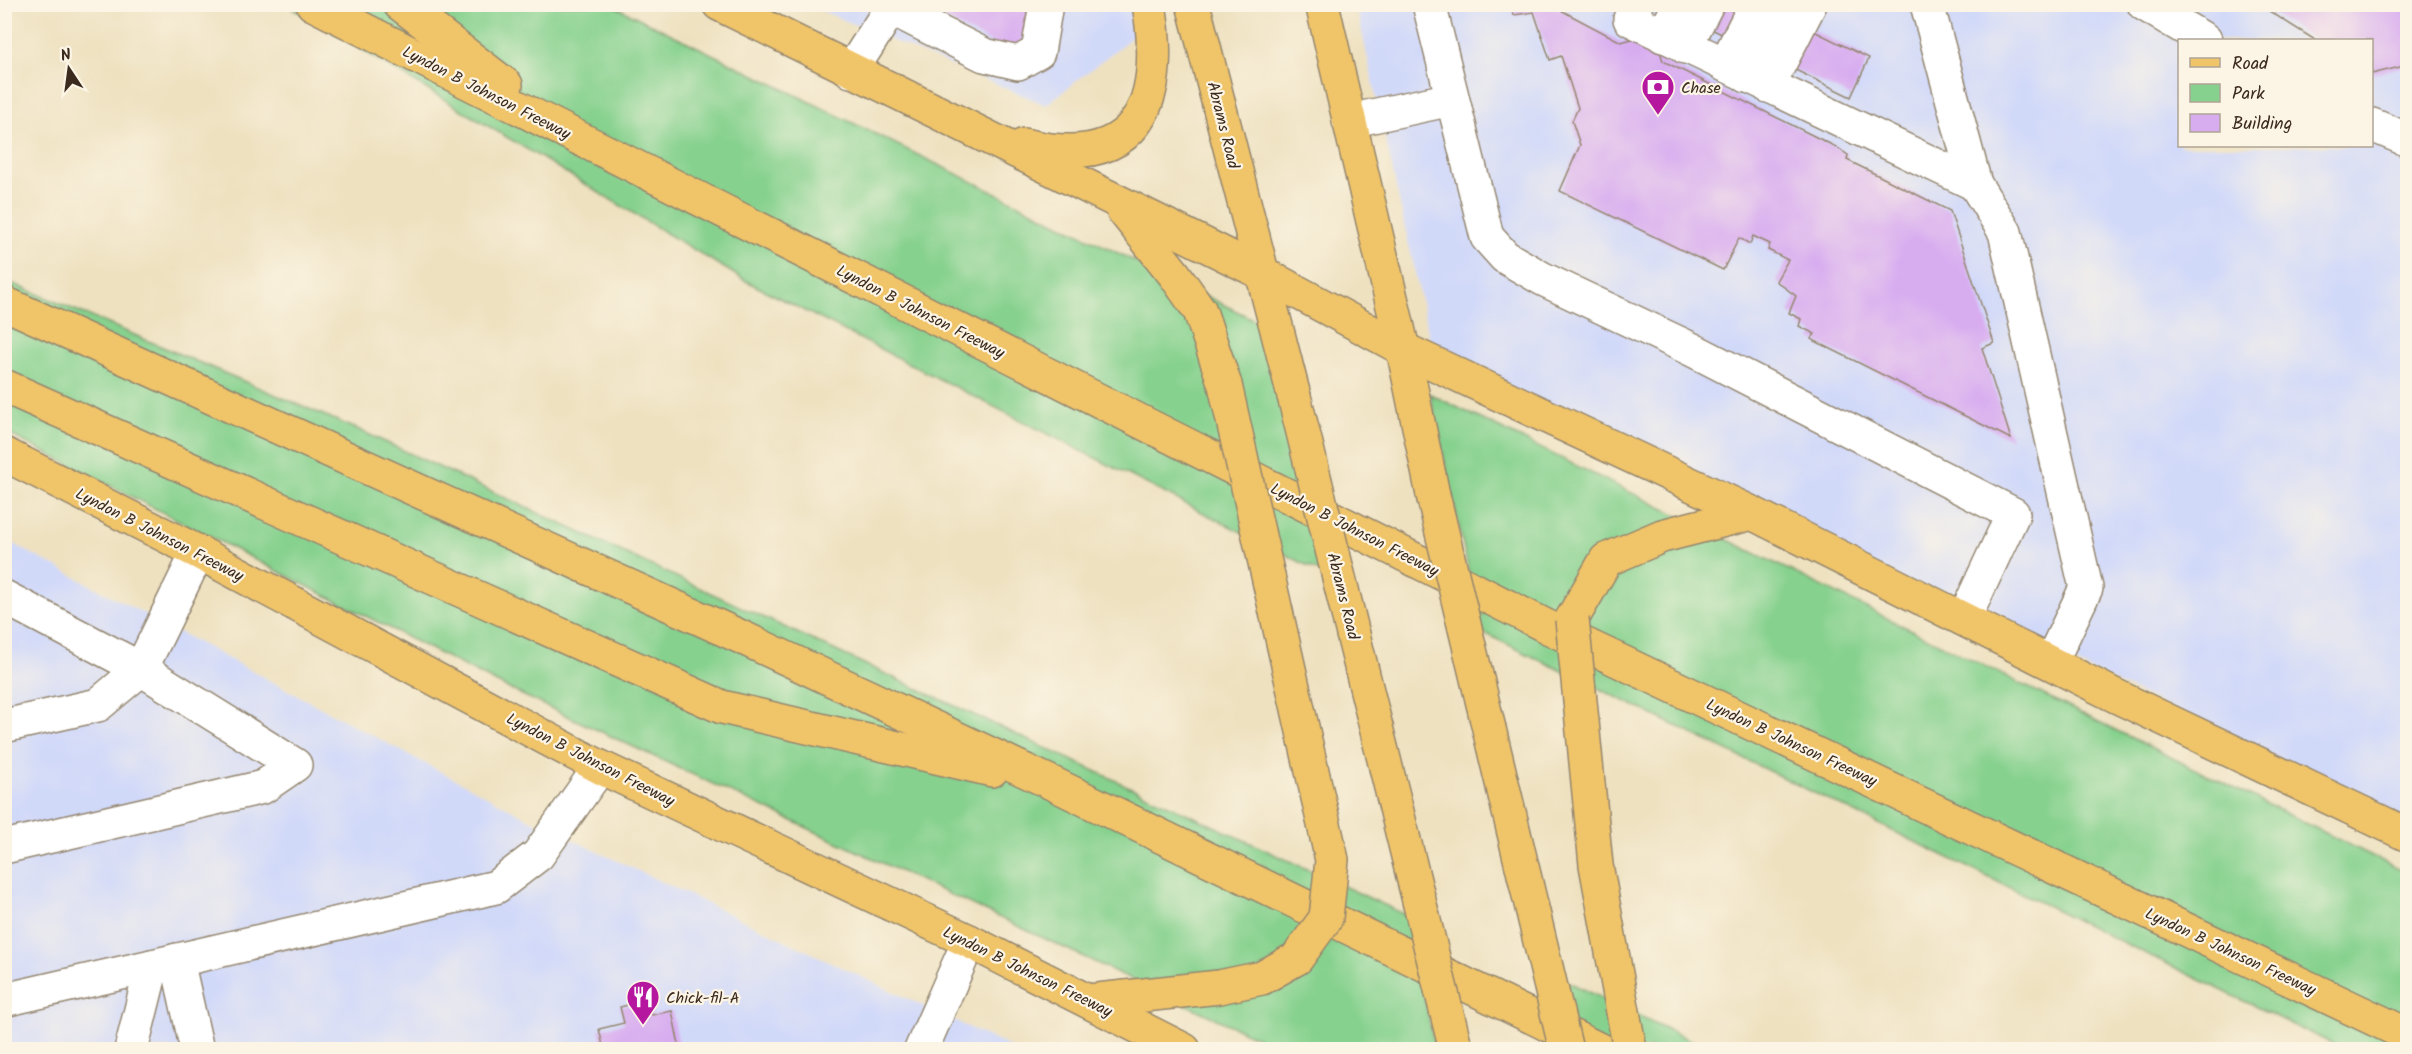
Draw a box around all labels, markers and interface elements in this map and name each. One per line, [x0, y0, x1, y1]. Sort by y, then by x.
north arrow [39, 39, 99, 99]
legend [2178, 39, 2373, 147]
street label: Lyndon B Johnson Freeway [398, 40, 575, 147]
text: N [58, 43, 74, 69]
text: Road [2232, 50, 2269, 79]
bank icon: Chase [1640, 69, 1676, 116]
place label: Chase [1681, 76, 1721, 101]
street label: Abrams Road [1200, 79, 1246, 173]
text: Park [2232, 80, 2265, 109]
text: Building [2232, 110, 2292, 139]
street label: Lyndon B Johnson Freeway [832, 259, 1009, 366]
street label: Lyndon B Johnson Freeway [1266, 477, 1443, 584]
street label: Lyndon B Johnson Freeway [71, 482, 248, 589]
street label: Abrams Road [1320, 550, 1366, 644]
street label: Lyndon B Johnson Freeway [1702, 693, 1881, 794]
street label: Lyndon B Johnson Freeway [502, 707, 679, 814]
street label: Lyndon B Johnson Freeway [2141, 902, 2320, 1003]
street label: Lyndon B Johnson Freeway [938, 920, 1117, 1025]
restaurant icon: Chick-fil-A [625, 979, 661, 1026]
place label: Chick-fil-A [666, 986, 740, 1011]

